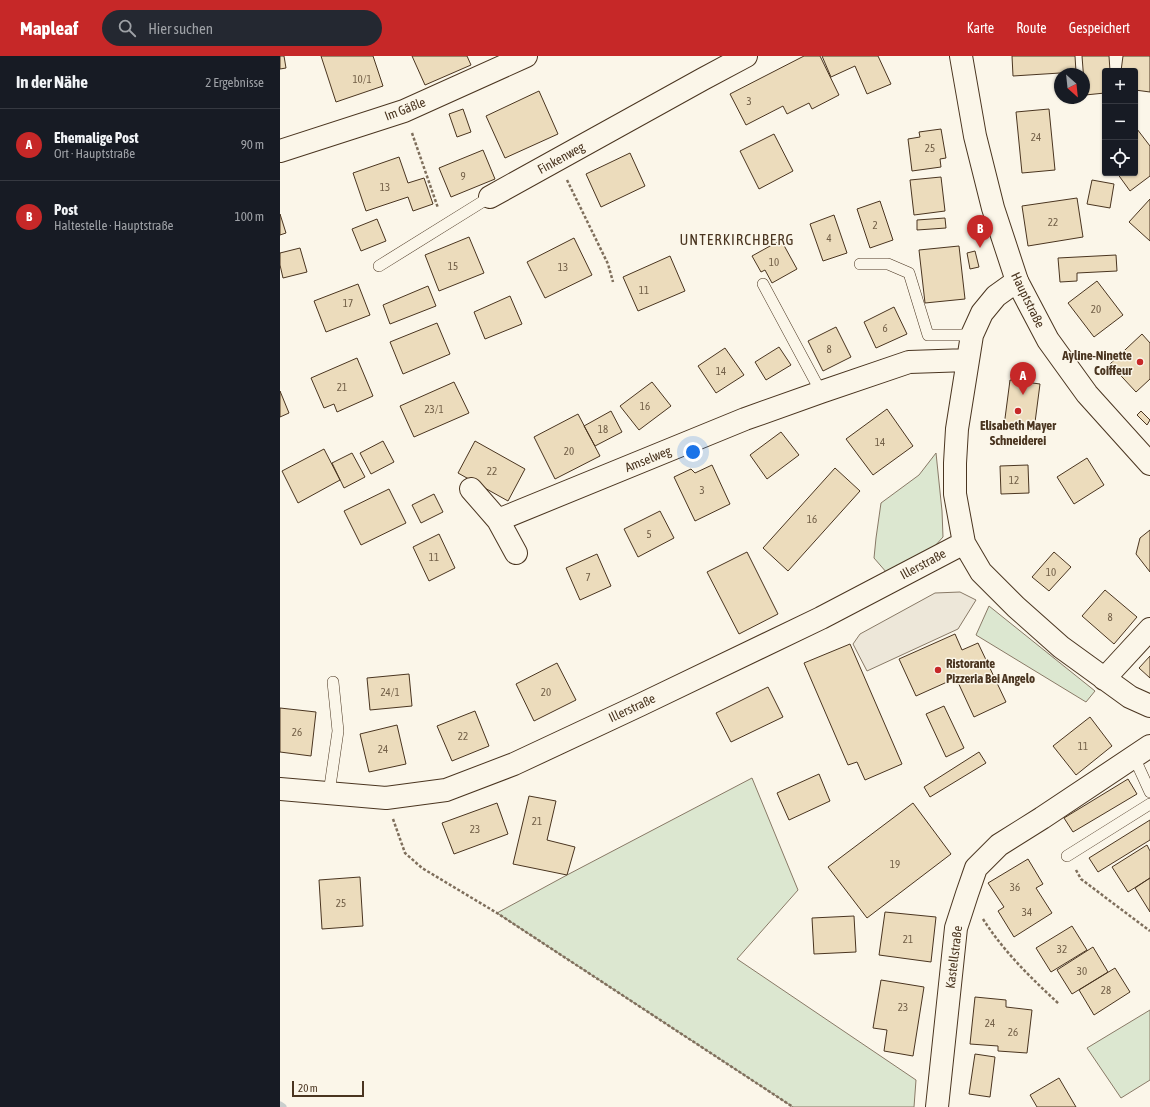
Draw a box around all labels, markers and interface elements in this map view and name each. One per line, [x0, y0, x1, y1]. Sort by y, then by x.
search box [102, 10, 382, 46]
text: Mapleaf [20, 17, 78, 39]
icon: search [116, 17, 138, 39]
text: Hier suchen [148, 20, 213, 37]
text: Karte [967, 20, 994, 36]
text: Route [1016, 20, 1047, 36]
text: Gespeichert [1069, 20, 1130, 36]
north arrow [1054, 68, 1090, 104]
map controls [1102, 68, 1138, 176]
button: + [1102, 68, 1138, 104]
text: In der Nähe [16, 72, 88, 92]
house number: 10/1 [352, 73, 372, 85]
text: 2 Ergebnisse [205, 75, 264, 90]
street label: Im Gäßle [382, 94, 428, 124]
house number: 3 [746, 95, 752, 107]
button: − [1102, 104, 1138, 140]
text: Ehemalige Post [54, 129, 139, 146]
house number: 24 [1031, 131, 1041, 143]
text: A [26, 137, 32, 152]
text: 90 m [241, 137, 264, 152]
street label: Finkenweg [535, 139, 587, 177]
button: locate [1102, 140, 1138, 176]
house number: 25 [925, 142, 935, 154]
text: Ort · Hauptstraße [54, 146, 135, 161]
house number: 9 [460, 170, 466, 182]
house number: 13 [380, 181, 390, 193]
text: Post [54, 201, 78, 218]
text: B [26, 209, 32, 224]
text: 100 m [235, 209, 264, 224]
pin: B [967, 215, 993, 248]
house number: 22 [1048, 216, 1058, 228]
text: Haltestelle · Hauptstraße [54, 218, 173, 233]
house number: 2 [872, 219, 878, 231]
district label: UNTERKIRCHBERG [680, 231, 794, 248]
house number: 4 [826, 232, 832, 244]
house number: 10 [769, 256, 779, 268]
house number: 15 [448, 260, 458, 272]
house number: 13 [558, 261, 568, 273]
street label: Hauptstraße [1008, 270, 1048, 330]
house number: 11 [639, 284, 649, 296]
house number: 17 [343, 297, 353, 309]
house number: 20 [1091, 303, 1101, 315]
house number: 6 [882, 322, 888, 334]
house number: 8 [826, 343, 832, 355]
place label: Ayline-Ninette Coiffeur [1061, 348, 1133, 378]
marker: Ayline-Ninette Coiffeur [1135, 357, 1145, 367]
pin: A [1010, 362, 1036, 395]
house number: 14 [716, 365, 726, 377]
house number: 21 [337, 381, 347, 393]
house number: 16 [640, 400, 650, 412]
house number: 23/1 [424, 403, 444, 415]
marker: Elisabeth Mayer Schneiderei [1013, 406, 1023, 416]
place label: Elisabeth Mayer Schneiderei [980, 418, 1057, 448]
house number: 18 [598, 423, 608, 435]
house number: 14 [875, 436, 885, 448]
your location [683, 442, 703, 462]
street label: Amselweg [623, 443, 674, 475]
house number: 20 [564, 445, 574, 457]
house number: 22 [487, 465, 497, 477]
house number: 12 [1009, 474, 1019, 486]
house number: 3 [699, 484, 705, 496]
house number: 16 [807, 513, 817, 525]
house number: 5 [646, 528, 652, 540]
street label: Illerstraße [898, 546, 949, 582]
house number: 11 [429, 551, 439, 563]
house number: 10 [1046, 566, 1056, 578]
house number: 7 [585, 571, 591, 583]
house number: 8 [1107, 611, 1113, 623]
place label: Ristorante Pizzeria Bei Angelo [946, 656, 1035, 686]
marker: Ristorante Pizzeria Bei Angelo [933, 665, 943, 675]
house number: 24/1 [380, 686, 400, 698]
house number: 20 [541, 686, 551, 698]
street label: Illerstraße [606, 691, 658, 725]
house number: 26 [292, 726, 302, 738]
house number: 22 [458, 730, 468, 742]
house number: 11 [1078, 740, 1088, 752]
house number: 24 [378, 743, 388, 755]
house number: 21 [532, 815, 542, 827]
house number: 23 [470, 823, 480, 835]
house number: 19 [890, 858, 900, 870]
house number: 36 [1010, 881, 1020, 893]
house number: 25 [336, 897, 346, 909]
house number: 34 [1022, 906, 1032, 918]
street label: Kastellstraße [943, 925, 965, 989]
house number: 21 [903, 933, 913, 945]
house number: 32 [1057, 943, 1067, 955]
house number: 30 [1077, 965, 1087, 977]
house number: 28 [1101, 984, 1111, 996]
house number: 23 [898, 1001, 908, 1013]
house number: 24 [985, 1017, 995, 1029]
house number: 26 [1008, 1026, 1018, 1038]
scale bar [292, 1079, 364, 1098]
text: 20 m [298, 1082, 318, 1094]

